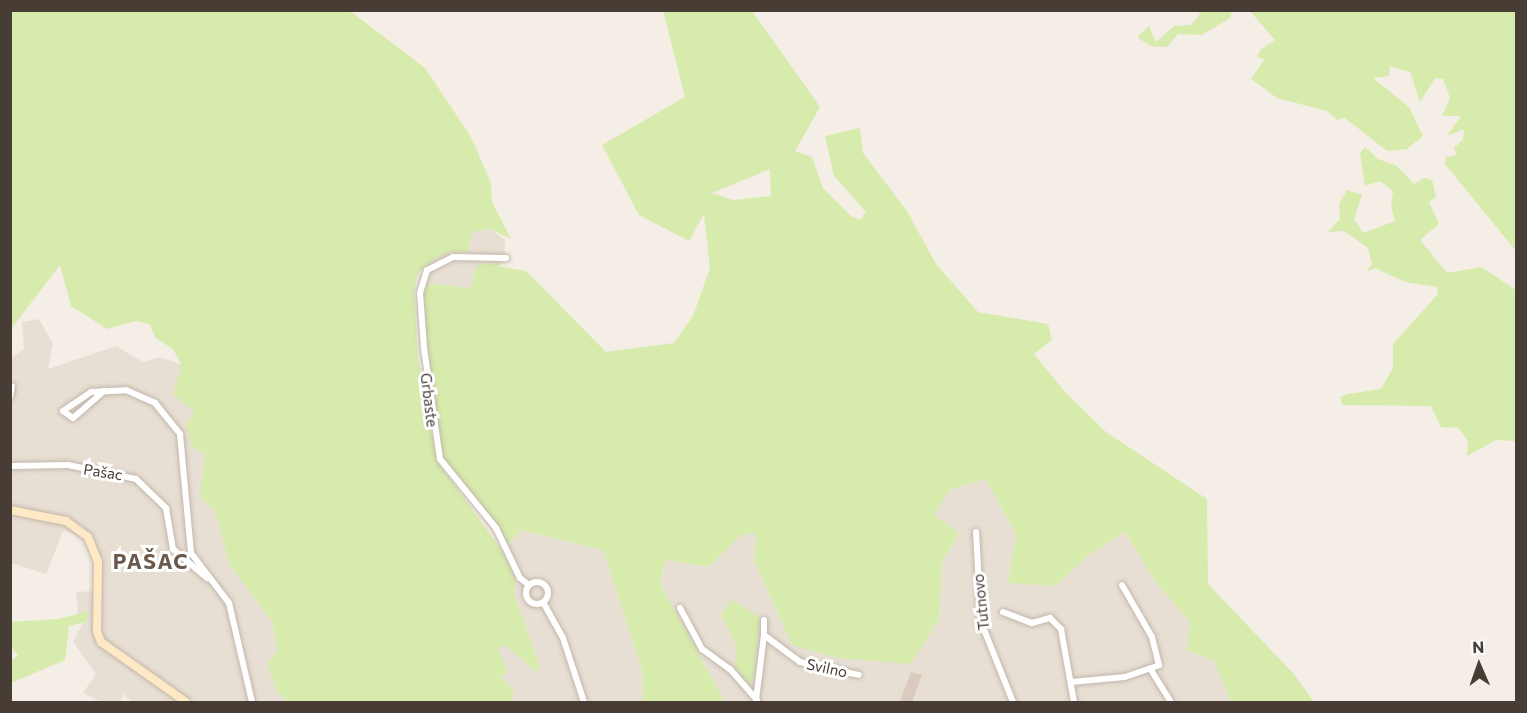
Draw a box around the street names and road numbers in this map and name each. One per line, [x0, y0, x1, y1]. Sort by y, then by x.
street label: Grbaste [417, 372, 441, 428]
street label: Pašac [82, 460, 124, 484]
street label: Tutnovo [969, 573, 993, 631]
street label: Svilno [805, 655, 849, 681]

